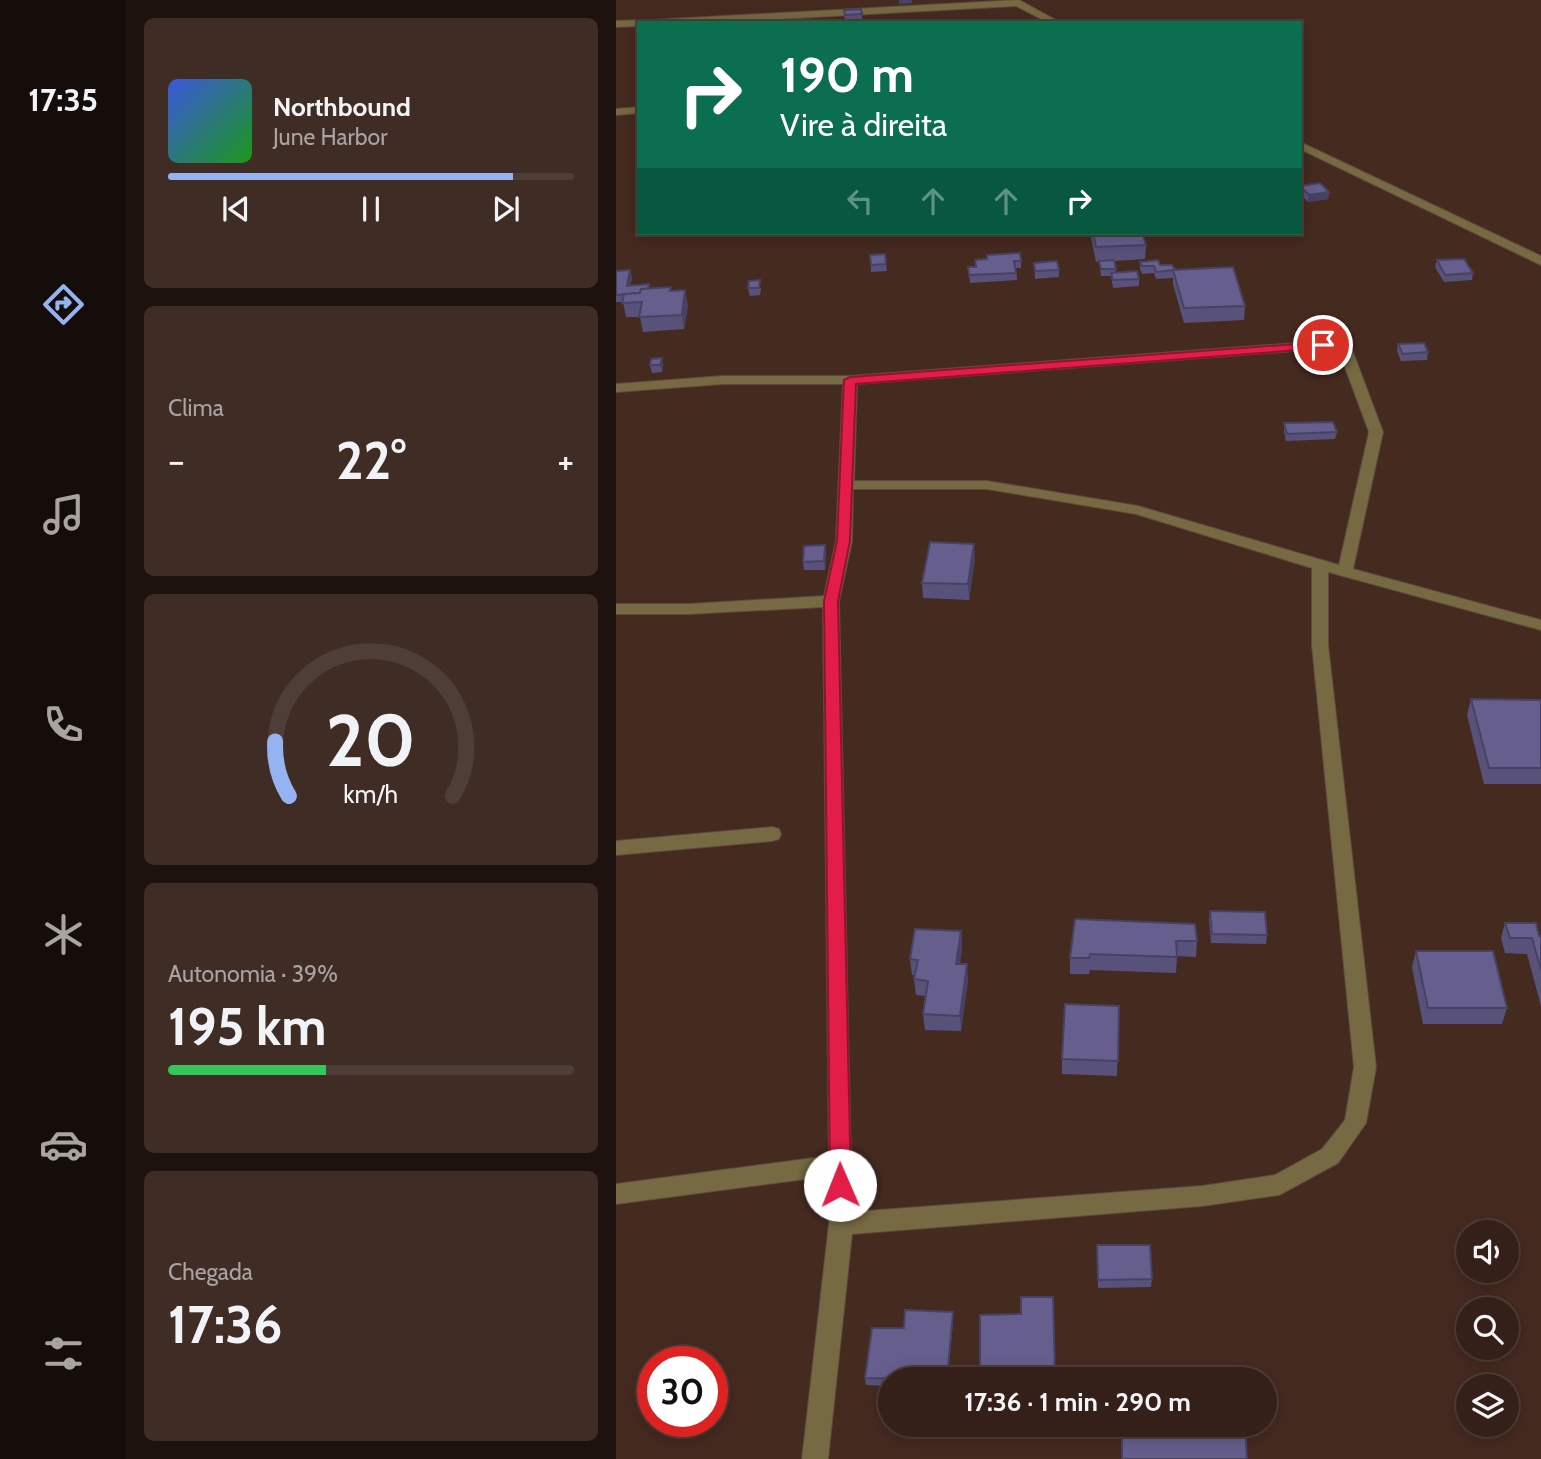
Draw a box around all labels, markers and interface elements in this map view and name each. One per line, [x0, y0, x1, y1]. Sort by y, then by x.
text: 190 m [780, 45, 914, 104]
icon: right [665, 49, 756, 140]
text: 17:35 [28, 80, 98, 119]
text: Northbound [273, 91, 411, 123]
text: Vire à direita [780, 105, 947, 144]
text: June Harbor [273, 123, 387, 151]
icon: left [841, 182, 879, 220]
icon: ahead [914, 182, 952, 220]
icon: ahead [987, 182, 1025, 220]
icon: right [1060, 182, 1098, 220]
icon: previous [217, 190, 255, 228]
icon: pause [352, 190, 390, 228]
icon: next [487, 190, 525, 228]
icon: directions [39, 280, 88, 329]
pin [1293, 315, 1353, 375]
icon: arrive [1304, 326, 1342, 364]
text: Clima [168, 394, 224, 422]
text: 22° [336, 429, 406, 492]
text: − [168, 437, 185, 484]
text: + [557, 437, 574, 484]
icon: music [39, 490, 88, 539]
text: 20 [326, 696, 416, 784]
icon: phone [39, 700, 88, 749]
text: km/h [344, 778, 398, 808]
icon: climate [39, 910, 88, 959]
text: Autonomia · 39% [168, 960, 338, 988]
text: 195 km [168, 995, 326, 1058]
icon: car [39, 1120, 88, 1169]
position arrow [803, 1148, 877, 1222]
map controls [1456, 1220, 1519, 1437]
button: sound [1456, 1220, 1519, 1283]
text: Chegada [168, 1258, 253, 1286]
text: 17:36 [168, 1293, 283, 1356]
button: search [1456, 1297, 1519, 1360]
icon: filters [39, 1329, 88, 1378]
speed limit sign: 30 [637, 1346, 728, 1437]
button: layers [1456, 1374, 1519, 1437]
text: 17:36 · 1 min · 290 m [964, 1386, 1191, 1418]

